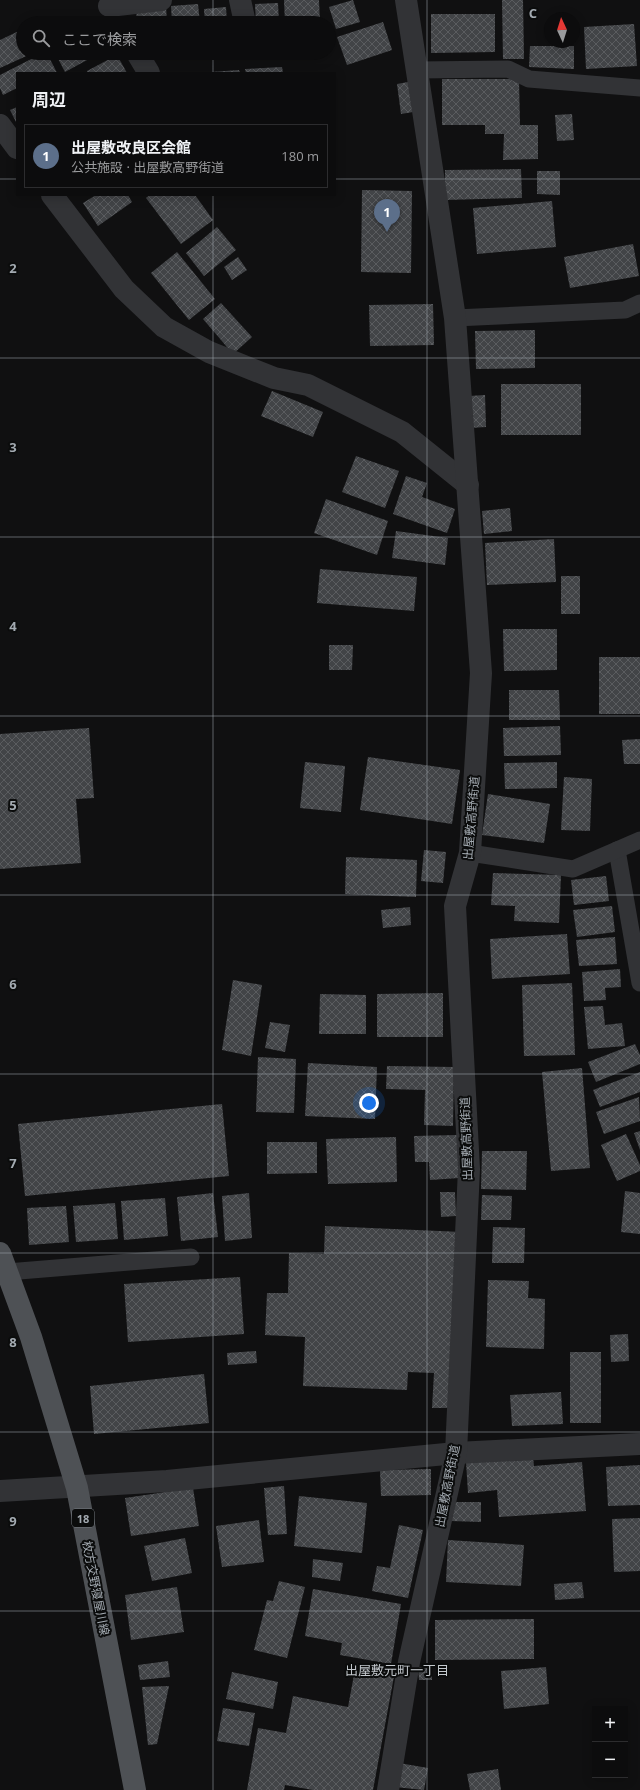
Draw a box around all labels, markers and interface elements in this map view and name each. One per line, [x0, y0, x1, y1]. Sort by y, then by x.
text: C [529, 4, 537, 22]
north arrow [544, 12, 580, 48]
search box [16, 16, 336, 60]
icon: search [30, 27, 52, 49]
text: ここで検索 [62, 29, 137, 49]
text: 周辺 [32, 88, 66, 111]
text: 出屋敷改良区会館 [71, 137, 191, 157]
text: 1 [42, 147, 50, 165]
text: 180 m [281, 147, 319, 165]
text: 公共施設 · 出屋敷高野街道 [71, 158, 224, 176]
pin: 1 [374, 199, 400, 232]
text: 2 [9, 259, 17, 277]
text: 3 [9, 438, 17, 456]
text: 4 [9, 617, 17, 635]
street label: 出屋敷高野街道 [459, 775, 483, 861]
text: 5 [9, 796, 17, 814]
text: 6 [9, 975, 17, 993]
your location [359, 1093, 379, 1113]
street label: 出屋敷高野街道 [456, 1097, 476, 1181]
text: 7 [9, 1154, 17, 1172]
text: 8 [9, 1333, 17, 1351]
street label: 出屋敷高野街道 [431, 1443, 463, 1529]
road number: 18 [72, 1509, 94, 1527]
text: 9 [9, 1512, 17, 1530]
street label: 枚方交野寝屋川線 [78, 1539, 114, 1637]
district label: 出屋敷元町一丁目 [345, 1661, 449, 1679]
map controls [592, 1706, 628, 1778]
button: + [592, 1706, 628, 1742]
button: − [592, 1742, 628, 1778]

